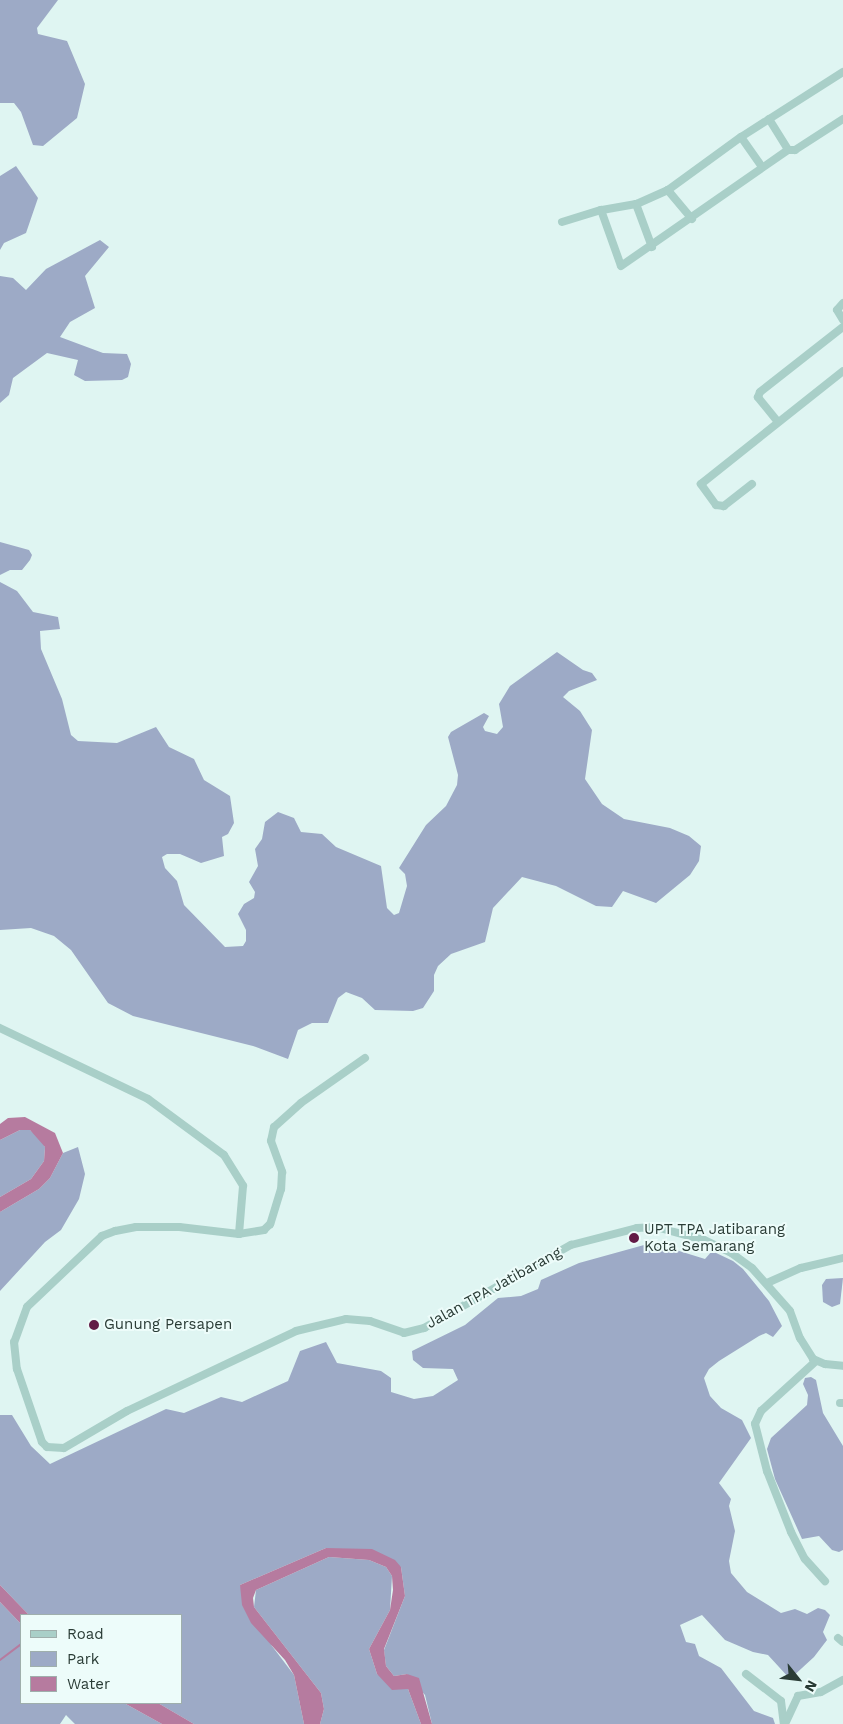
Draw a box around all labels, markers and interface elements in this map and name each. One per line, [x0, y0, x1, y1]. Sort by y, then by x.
place label: UPT TPA Jatibarang Kota Semarang [644, 1220, 787, 1255]
marker: UPT TPA Jatibarang Kota Semarang [628, 1232, 640, 1244]
street label: Jalan TPA Jatibarang [423, 1243, 565, 1333]
place label: Gunung Persapen [104, 1316, 232, 1334]
marker: Gunung Persapen [88, 1319, 100, 1331]
legend [20, 1614, 182, 1704]
text: Road [67, 1625, 104, 1643]
text: Park [67, 1650, 99, 1668]
north arrow [773, 1654, 823, 1704]
text: Water [67, 1675, 110, 1693]
text: N [802, 1678, 821, 1695]

